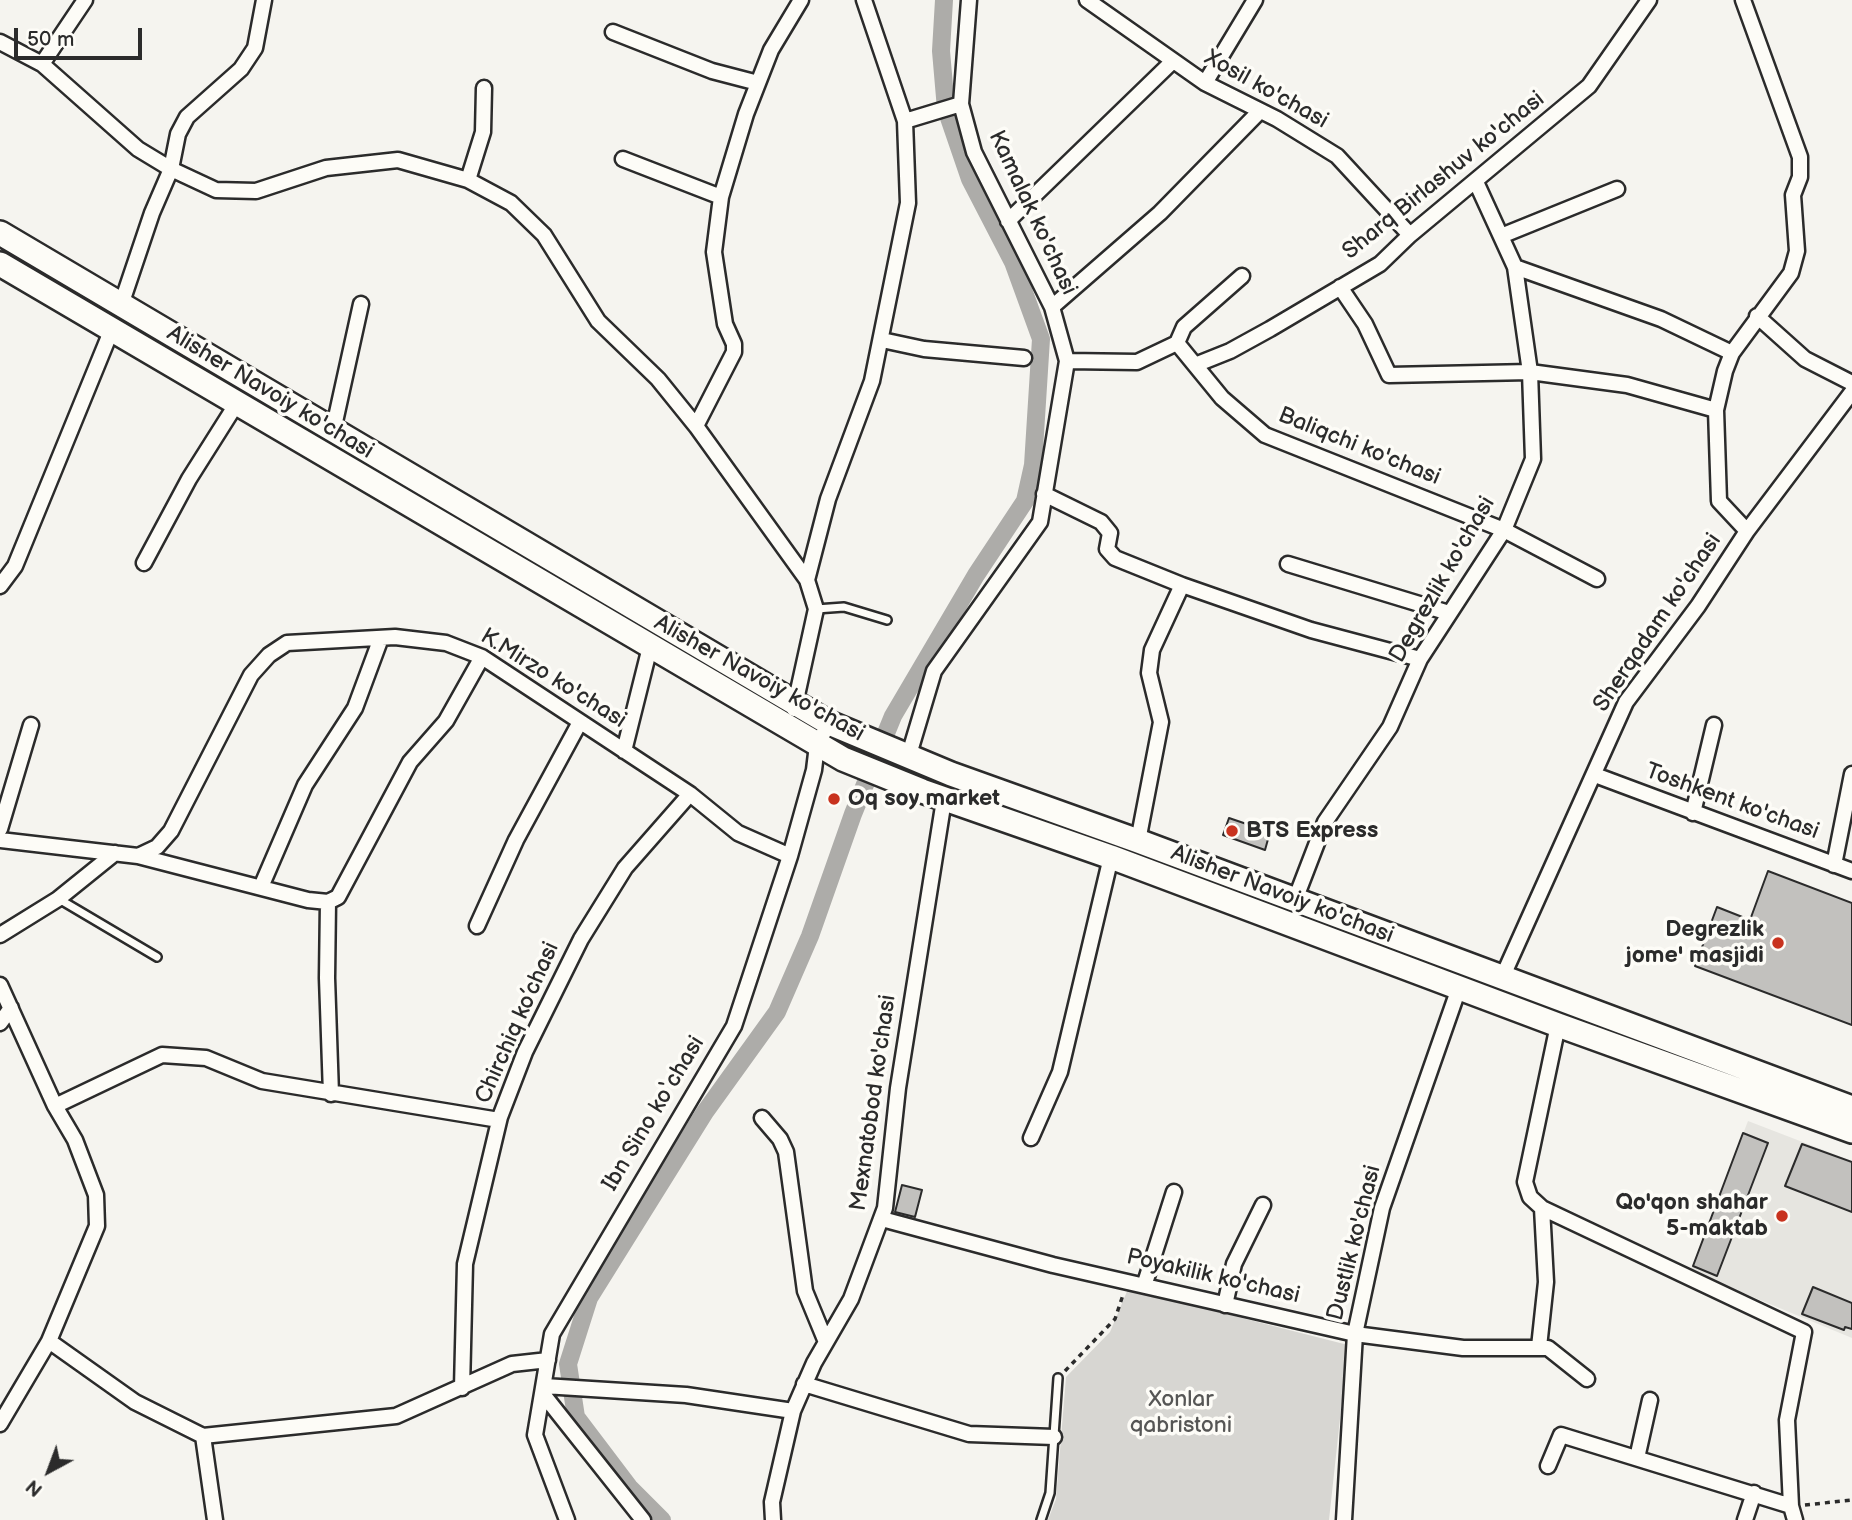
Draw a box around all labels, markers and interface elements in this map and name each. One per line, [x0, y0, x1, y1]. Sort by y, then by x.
scale bar [18, 14, 145, 58]
text: 50 m [27, 27, 74, 52]
street label: Xosil ko'chasi [1199, 45, 1333, 135]
street label: Sharq Birlashuv ko'chasi [1337, 86, 1551, 266]
street label: Kamalak ko'chasi [982, 126, 1082, 300]
street label: Alisher Navoiy ko'chasi [162, 320, 378, 466]
street label: Baliqchi ko'chasi [1274, 402, 1444, 492]
street label: Degrezlik ko'chasi [1384, 492, 1502, 668]
street label: Sherqadam ko'chasi [1588, 529, 1728, 717]
street label: Alisher Navoiy ko'chasi [649, 610, 869, 748]
street label: K.Mirzo ko'chasi [475, 623, 631, 735]
street label: Toshkent ko'chasi [1642, 758, 1822, 846]
place label: Oq soy market [848, 785, 1000, 813]
marker: Oq soy market [826, 791, 842, 807]
place label: BTS Express [1246, 817, 1378, 845]
marker: BTS Express [1224, 823, 1240, 839]
street label: Alisher Navoiy ko'chasi [1167, 840, 1397, 950]
place label: Degrezlik jome' masjidi [1626, 916, 1764, 970]
marker: Degrezlik jome' masjidi [1770, 935, 1786, 951]
street label: Chirchiq ko’chasi [470, 938, 566, 1108]
street label: Mexnatobod ko'chasi [845, 993, 903, 1213]
street label: Ibn Sino ko‘chasi [597, 1032, 711, 1196]
street label: Dustlik ko'chasi [1322, 1162, 1388, 1324]
place label: Qo'qon shahar 5-maktab [1615, 1189, 1768, 1243]
marker: Qo'qon shahar 5-maktab [1774, 1208, 1790, 1224]
street label: Poyakilik ko'chasi [1124, 1244, 1302, 1310]
park label: Xonlar qabristoni [1130, 1386, 1232, 1440]
north arrow [14, 1436, 84, 1506]
text: N [22, 1474, 48, 1501]

